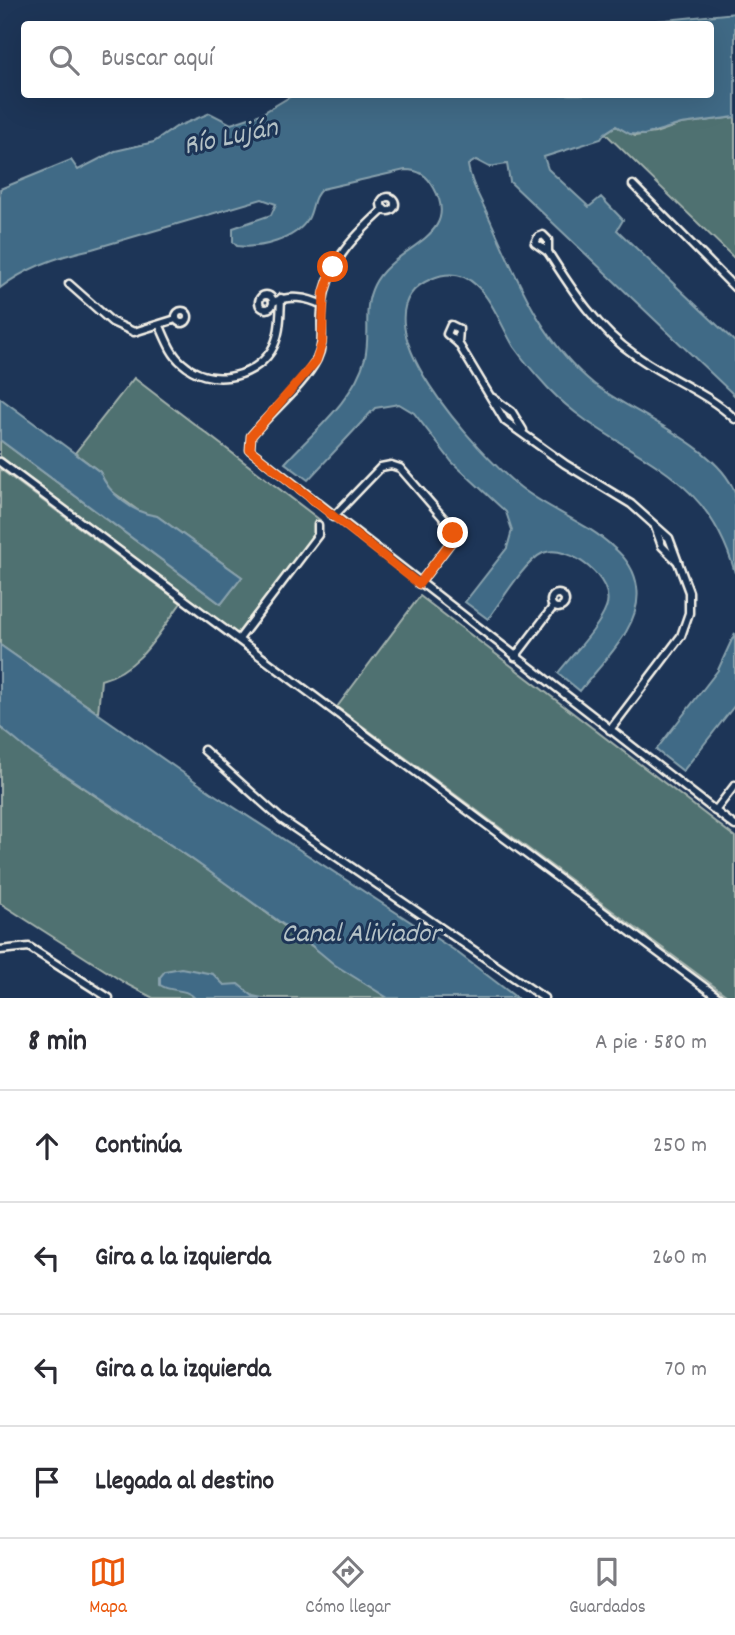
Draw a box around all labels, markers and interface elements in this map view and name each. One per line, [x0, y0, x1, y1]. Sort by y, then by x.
search box [21, 21, 714, 98]
icon: search [45, 41, 83, 79]
text: Buscar aquí [101, 41, 213, 78]
water label: Río Luján [180, 109, 283, 168]
route start [317, 251, 348, 282]
route end [437, 517, 468, 548]
water label: Canal Aliviador [281, 916, 444, 956]
text: 8 min [28, 1022, 87, 1065]
text: A pie · 580 m [595, 1027, 707, 1060]
icon: ahead [28, 1127, 66, 1165]
text: Continúa [95, 1128, 181, 1165]
text: 250 m [653, 1130, 707, 1163]
icon: left [28, 1239, 66, 1277]
text: Gira a la izquierda [95, 1240, 271, 1277]
text: 260 m [652, 1242, 707, 1275]
icon: left [28, 1351, 66, 1389]
text: Gira a la izquierda [95, 1352, 271, 1389]
text: 70 m [665, 1354, 707, 1387]
icon: arrive [28, 1463, 66, 1501]
text: Llegada al destino [95, 1464, 274, 1501]
tab: Mapa [89, 1553, 127, 1622]
tab: Cómo llegar [305, 1553, 391, 1622]
tab: Guardados [569, 1553, 646, 1622]

